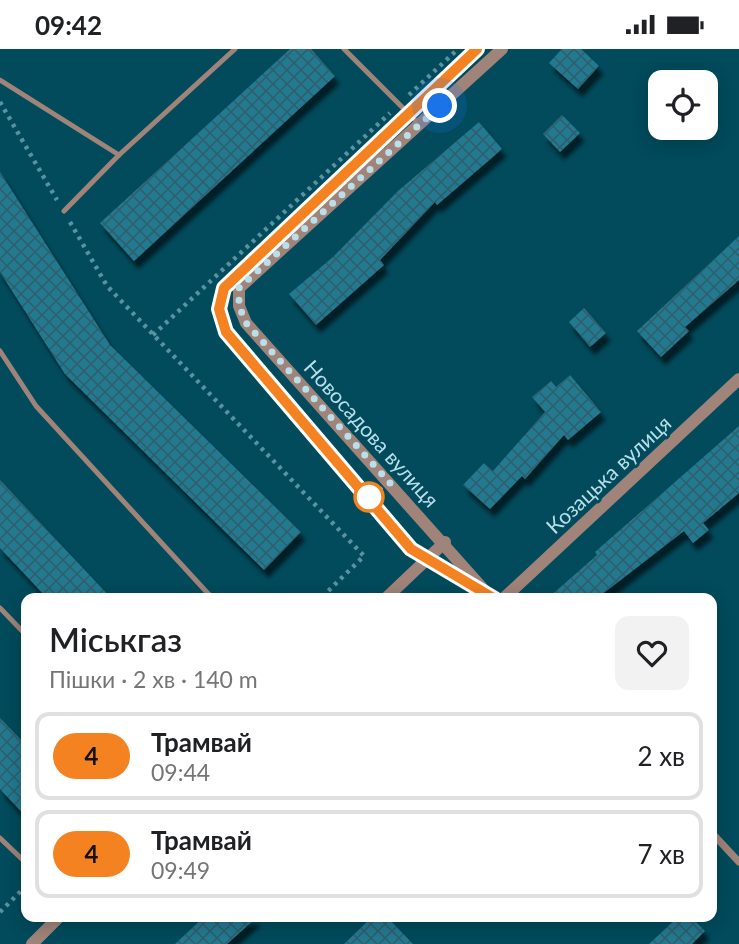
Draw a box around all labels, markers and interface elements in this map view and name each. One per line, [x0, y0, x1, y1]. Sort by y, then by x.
text: 09:42 [35, 9, 102, 41]
map controls [648, 70, 718, 140]
button: locate [648, 70, 718, 140]
your location [422, 88, 457, 123]
street label: Новосадова вулиця [300, 354, 444, 512]
street label: Козацька вулиця [540, 410, 676, 538]
unlabelled marker [354, 482, 384, 512]
button: heart [615, 616, 689, 690]
text: Міськгаз [49, 619, 182, 659]
text: Пішки · 2 хв · 140 m [49, 665, 258, 693]
text: Трамвай [151, 726, 252, 758]
text: 2 хв [637, 740, 685, 772]
text: 4 [85, 741, 98, 770]
text: 09:44 [151, 758, 210, 786]
text: Трамвай [151, 824, 252, 856]
text: 7 хв [637, 838, 685, 870]
text: 4 [85, 839, 98, 868]
text: 09:49 [151, 856, 210, 884]

